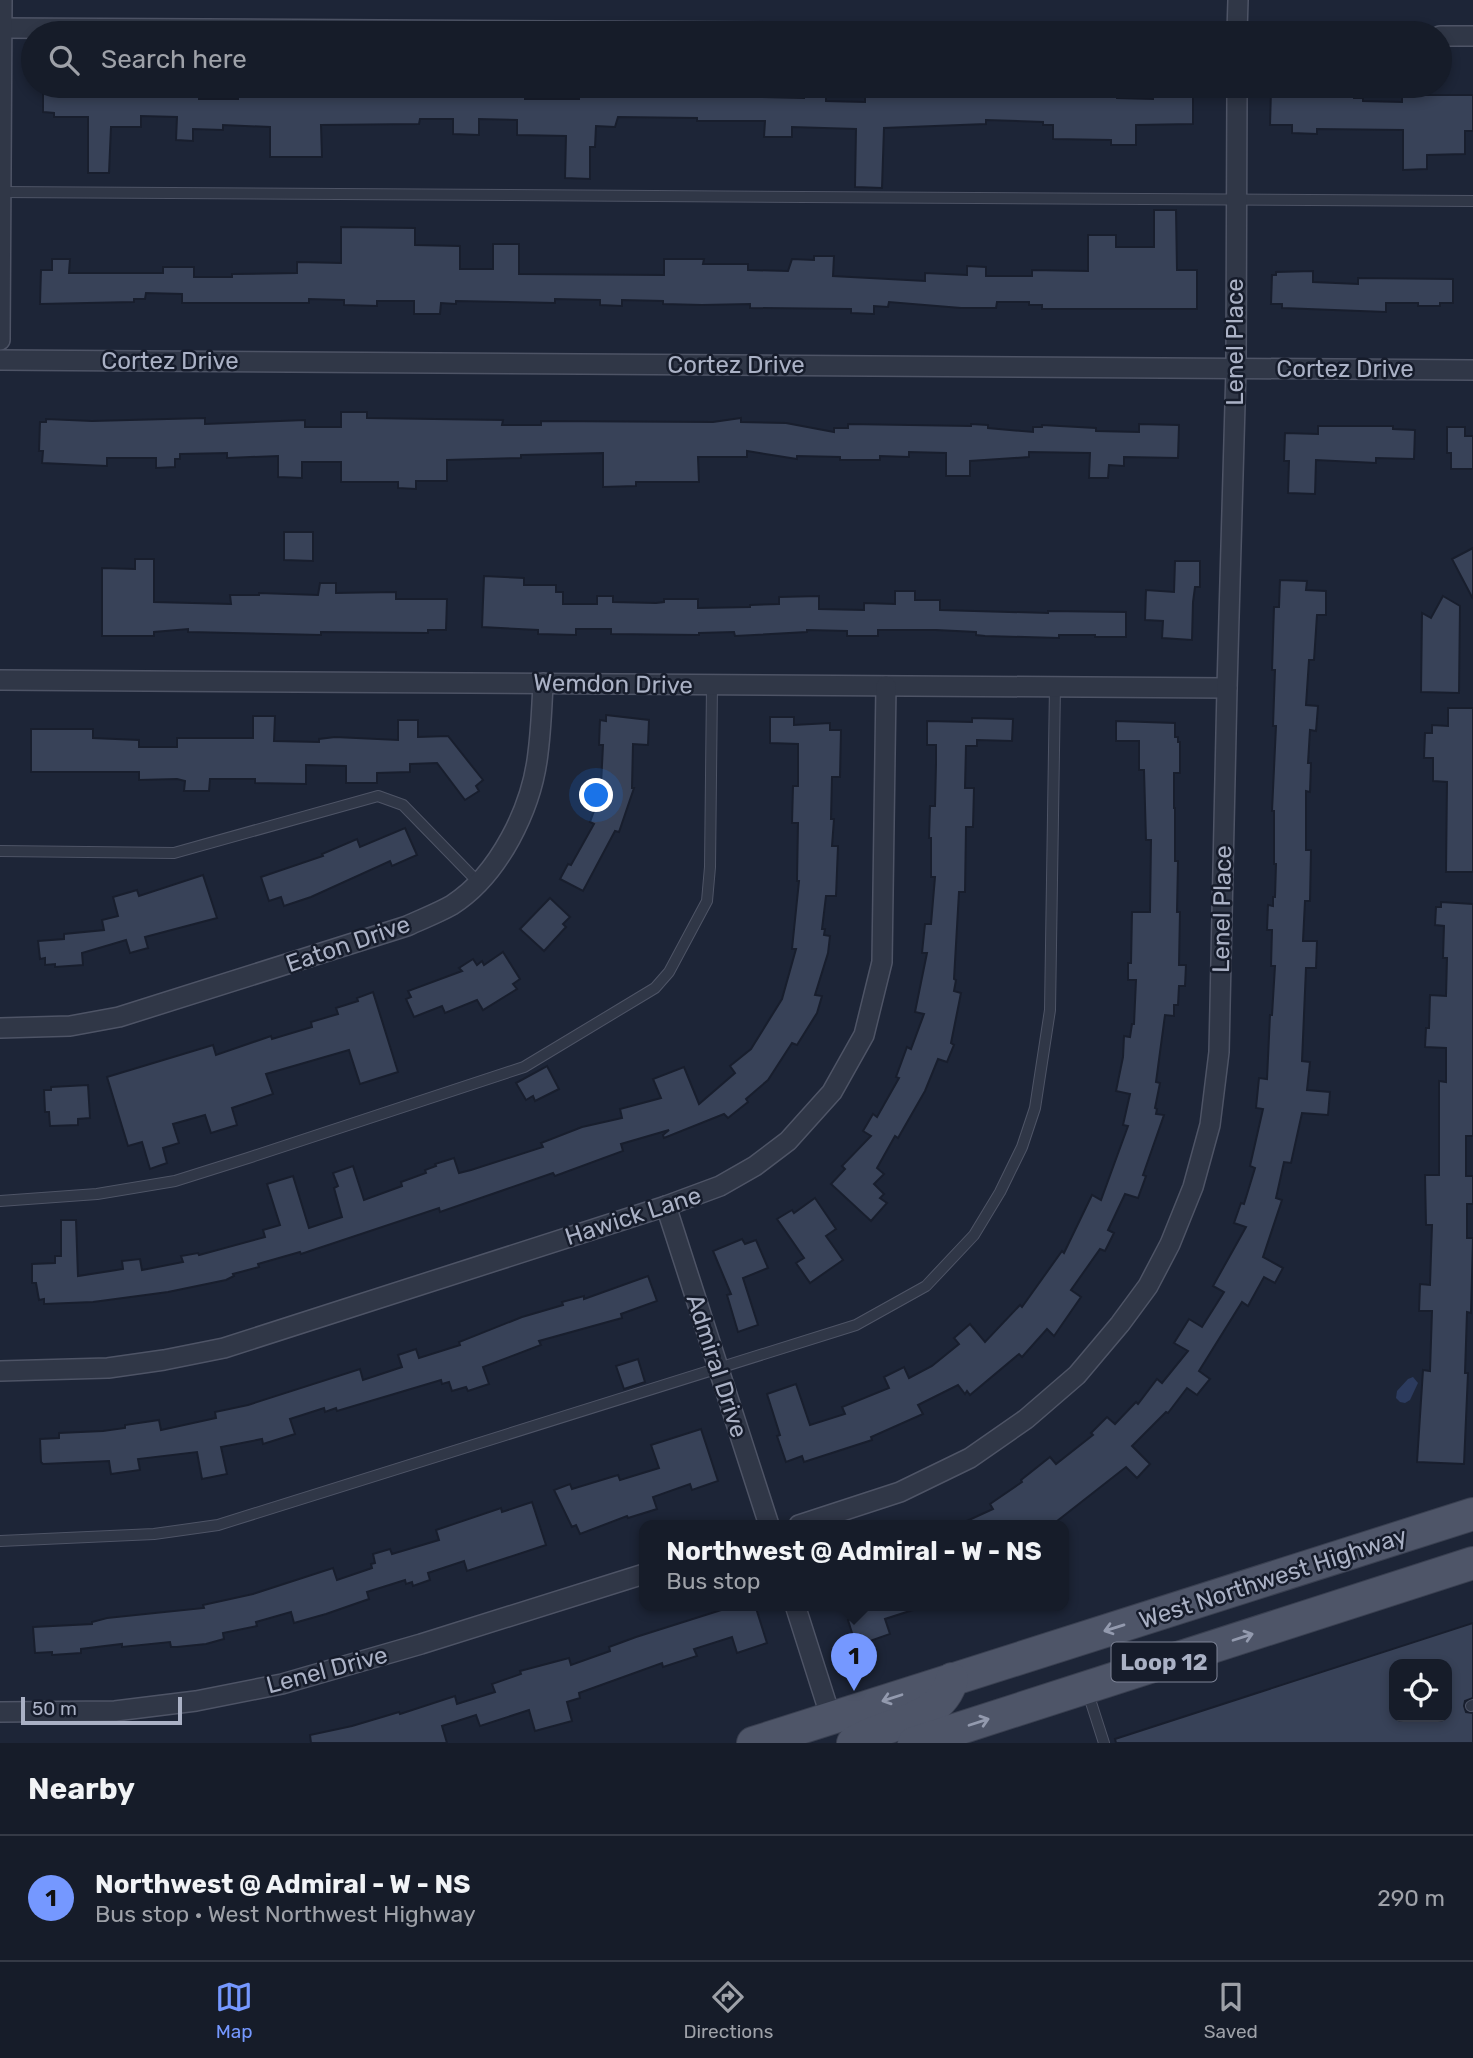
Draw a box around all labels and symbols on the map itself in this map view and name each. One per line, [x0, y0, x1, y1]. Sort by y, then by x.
street label: Lenel Place [1221, 278, 1249, 406]
street label: Cortez Drive [101, 347, 239, 375]
street label: Cortez Drive [667, 351, 805, 379]
street label: Cortez Drive [1276, 355, 1414, 383]
street label: Wemdon Drive [533, 669, 693, 699]
your location [579, 778, 613, 812]
street label: Lenel Place [1207, 845, 1237, 973]
street label: Eaton Drive [282, 910, 414, 978]
street label: Hawick Lane [561, 1181, 705, 1251]
street label: Admiral Drive [681, 1291, 753, 1441]
street label: West Northwest Highway [1136, 1521, 1410, 1635]
one-way arrow [1103, 1623, 1125, 1636]
one-way arrow [1231, 1630, 1253, 1642]
pin: 1 [831, 1633, 877, 1691]
street label: Lenel Drive [263, 1640, 391, 1700]
road number: Loop 12 [1112, 1642, 1216, 1681]
one-way arrow [881, 1693, 903, 1706]
scale bar [21, 1694, 182, 1726]
one-way arrow [968, 1715, 990, 1727]

